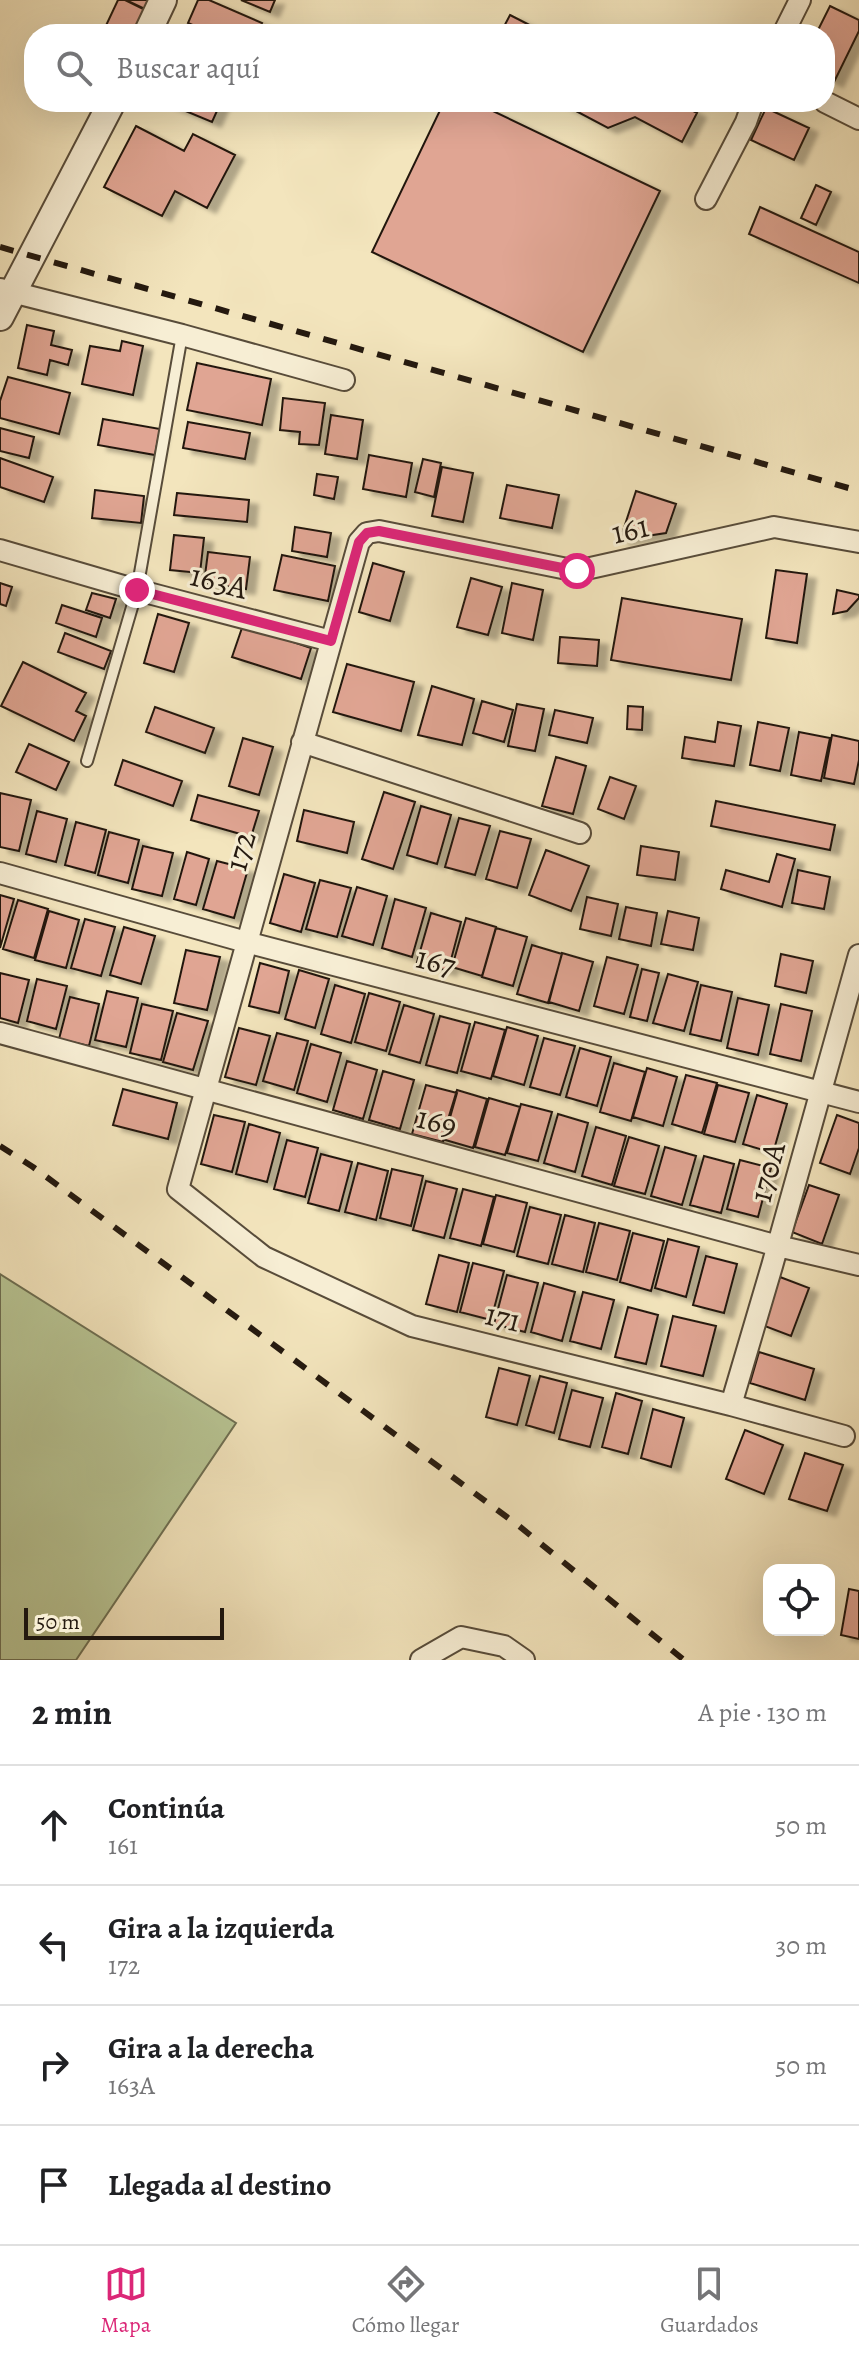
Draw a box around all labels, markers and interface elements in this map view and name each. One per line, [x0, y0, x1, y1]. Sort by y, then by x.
search box [24, 24, 835, 112]
icon: search [52, 46, 96, 90]
text: Buscar aquí [116, 48, 260, 88]
street label: 161 [607, 503, 653, 555]
street label: 163A [185, 552, 254, 610]
route start [559, 553, 595, 589]
route end [119, 572, 155, 608]
street label: 172 [213, 826, 267, 876]
street label: 167 [411, 935, 461, 987]
street label: 169 [412, 1095, 462, 1147]
street label: 170A [738, 1136, 796, 1207]
street label: 171 [481, 1291, 526, 1343]
map controls [763, 1564, 835, 1636]
button: locate [763, 1564, 835, 1636]
scale bar [24, 1604, 224, 1640]
text: 50 m [36, 1607, 80, 1637]
text: 2 min [32, 1689, 112, 1736]
text: A pie · 130 m [698, 1695, 827, 1730]
text: Continúa [108, 1788, 225, 1828]
icon: ahead [32, 1803, 76, 1847]
text: 50 m [775, 1808, 827, 1843]
text: 161 [108, 1828, 138, 1863]
text: Gira a la izquierda [108, 1908, 334, 1948]
icon: left [32, 1923, 76, 1967]
text: 30 m [776, 1928, 827, 1963]
text: 172 [108, 1948, 140, 1983]
text: Gira a la derecha [108, 2028, 314, 2068]
icon: right [32, 2043, 76, 2087]
text: 50 m [775, 2048, 827, 2083]
text: 163A [108, 2068, 155, 2103]
icon: arrive [32, 2163, 76, 2207]
text: Llegada al destino [108, 2165, 331, 2205]
tab: Mapa [100, 2262, 151, 2340]
tab: Cómo llegar [352, 2262, 459, 2340]
tab: Guardados [660, 2262, 759, 2340]

